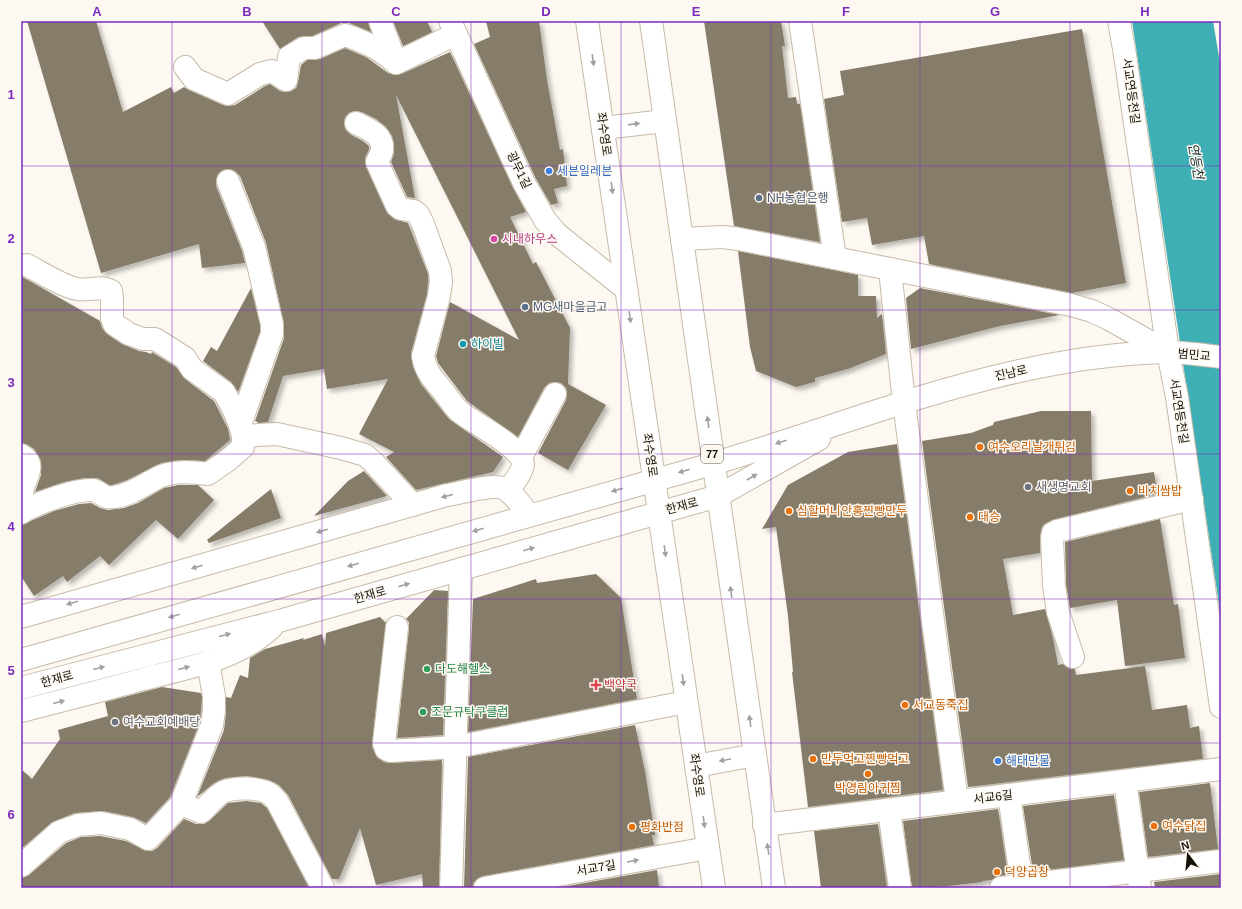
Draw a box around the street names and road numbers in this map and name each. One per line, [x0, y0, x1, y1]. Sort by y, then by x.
street label: 서교연등천길 [1119, 57, 1143, 125]
street label: 좌수영로 [594, 111, 614, 157]
street label: 광무1길 [504, 149, 534, 191]
street label: 범민교 [1177, 347, 1211, 363]
street label: 진남로 [993, 362, 1029, 384]
street label: 서교연등천길 [1167, 377, 1191, 445]
street label: 좌수영로 [640, 432, 660, 478]
road number: 77 [701, 445, 723, 463]
street label: 한재로 [664, 495, 700, 517]
street label: 한재로 [352, 584, 388, 606]
street label: 한재로 [39, 668, 75, 690]
street label: 좌수영로 [687, 752, 707, 798]
street label: 서교6길 [972, 788, 1014, 806]
street label: 서교7길 [575, 858, 617, 878]

